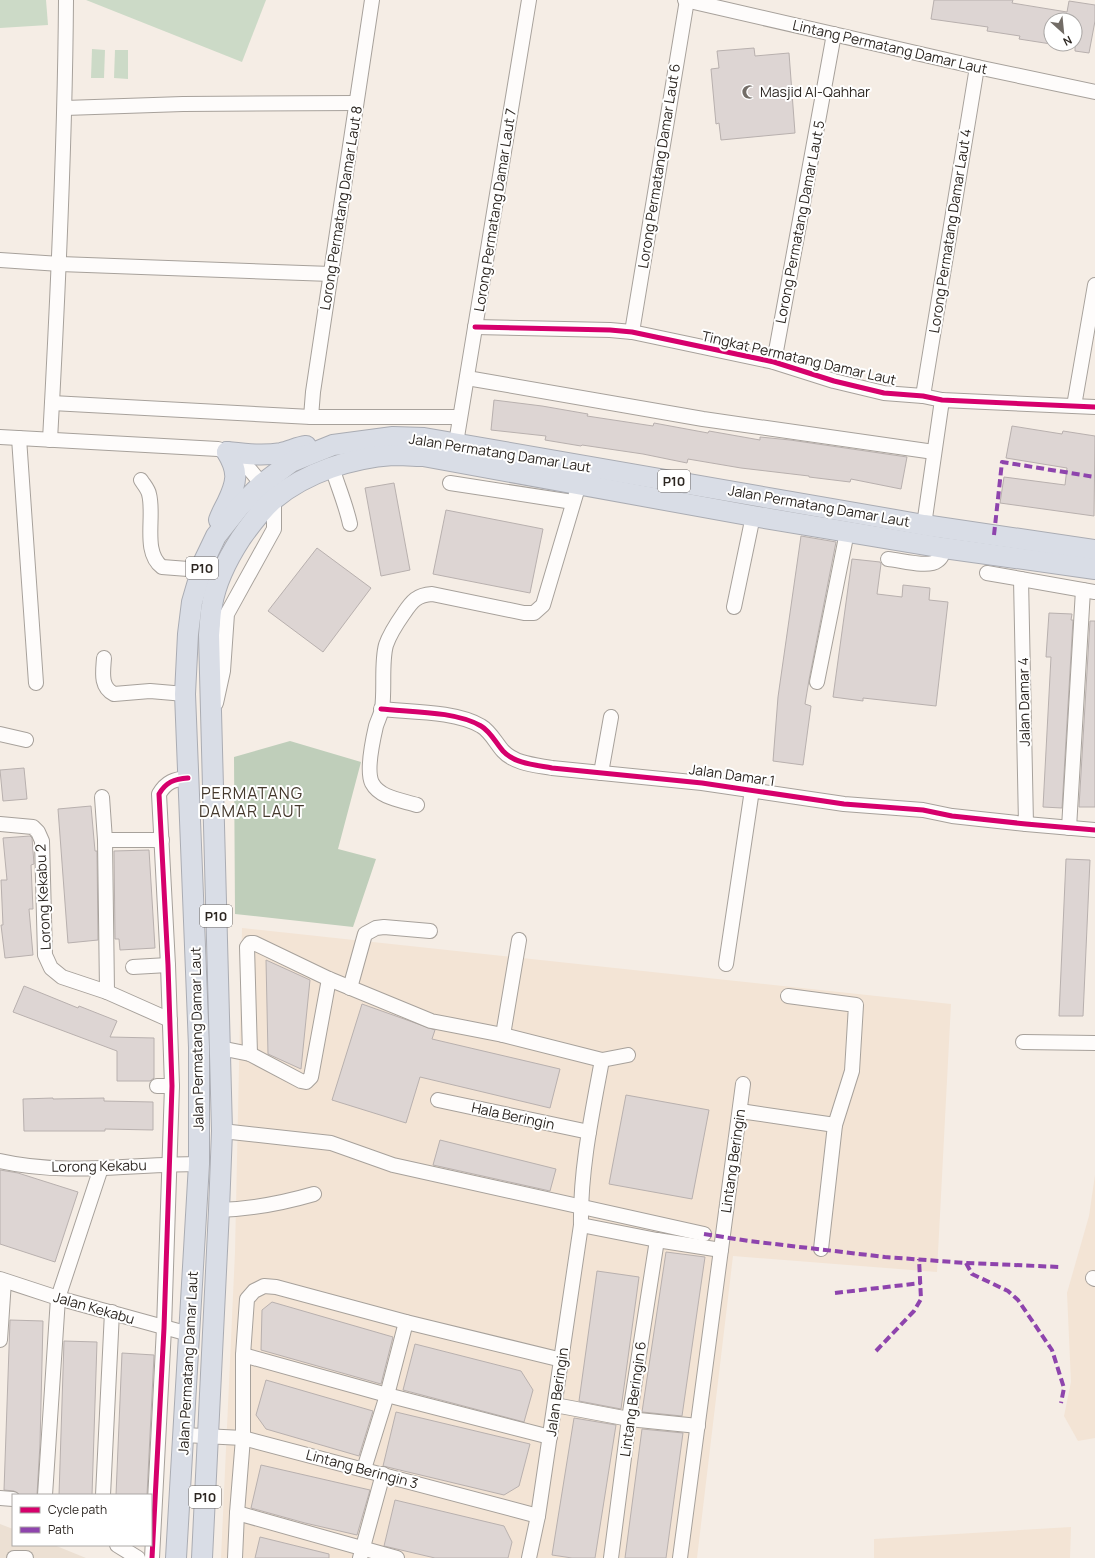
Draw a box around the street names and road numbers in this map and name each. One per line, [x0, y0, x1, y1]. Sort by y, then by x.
street label: Lintang Permatang Damar Laut [791, 15, 990, 78]
street label: Lorong Permatang Damar Laut 6 [633, 62, 684, 270]
street label: Lorong Permatang Damar Laut 8 [315, 104, 366, 311]
street label: Lorong Permatang Damar Laut 7 [469, 107, 520, 313]
street label: Lorong Permatang Damar Laut 5 [770, 119, 829, 325]
street label: Lorong Permatang Damar Laut 4 [924, 127, 975, 334]
street label: Tingkat Permatang Damar Laut [700, 326, 899, 389]
street label: Jalan Permatang Damar Laut [408, 429, 593, 476]
road number: P10 [658, 470, 690, 492]
street label: Jalan Permatang Damar Laut [727, 480, 912, 531]
road number: P10 [186, 557, 218, 579]
street label: Jalan Damar 4 [1013, 657, 1034, 747]
street label: Jalan Damar 1 [688, 759, 776, 790]
street label: Lorong Kekabu 2 [30, 844, 55, 950]
road number: P10 [200, 905, 232, 927]
street label: Jalan Permatang Damar Laut [185, 946, 208, 1131]
street label: Hala Beringin [470, 1097, 556, 1134]
street label: Lintang Beringin [716, 1108, 749, 1214]
street label: Lorong Kekabu [51, 1155, 147, 1176]
street label: Jalan Permatang Damar Laut [173, 1270, 202, 1455]
street label: Jalan Kekabu [51, 1287, 137, 1328]
street label: Lintang Beringin 6 [615, 1340, 650, 1458]
street label: Jalan Beringin [541, 1346, 572, 1438]
street label: Lintang Beringin 3 [304, 1444, 420, 1493]
road number: P10 [189, 1486, 221, 1508]

